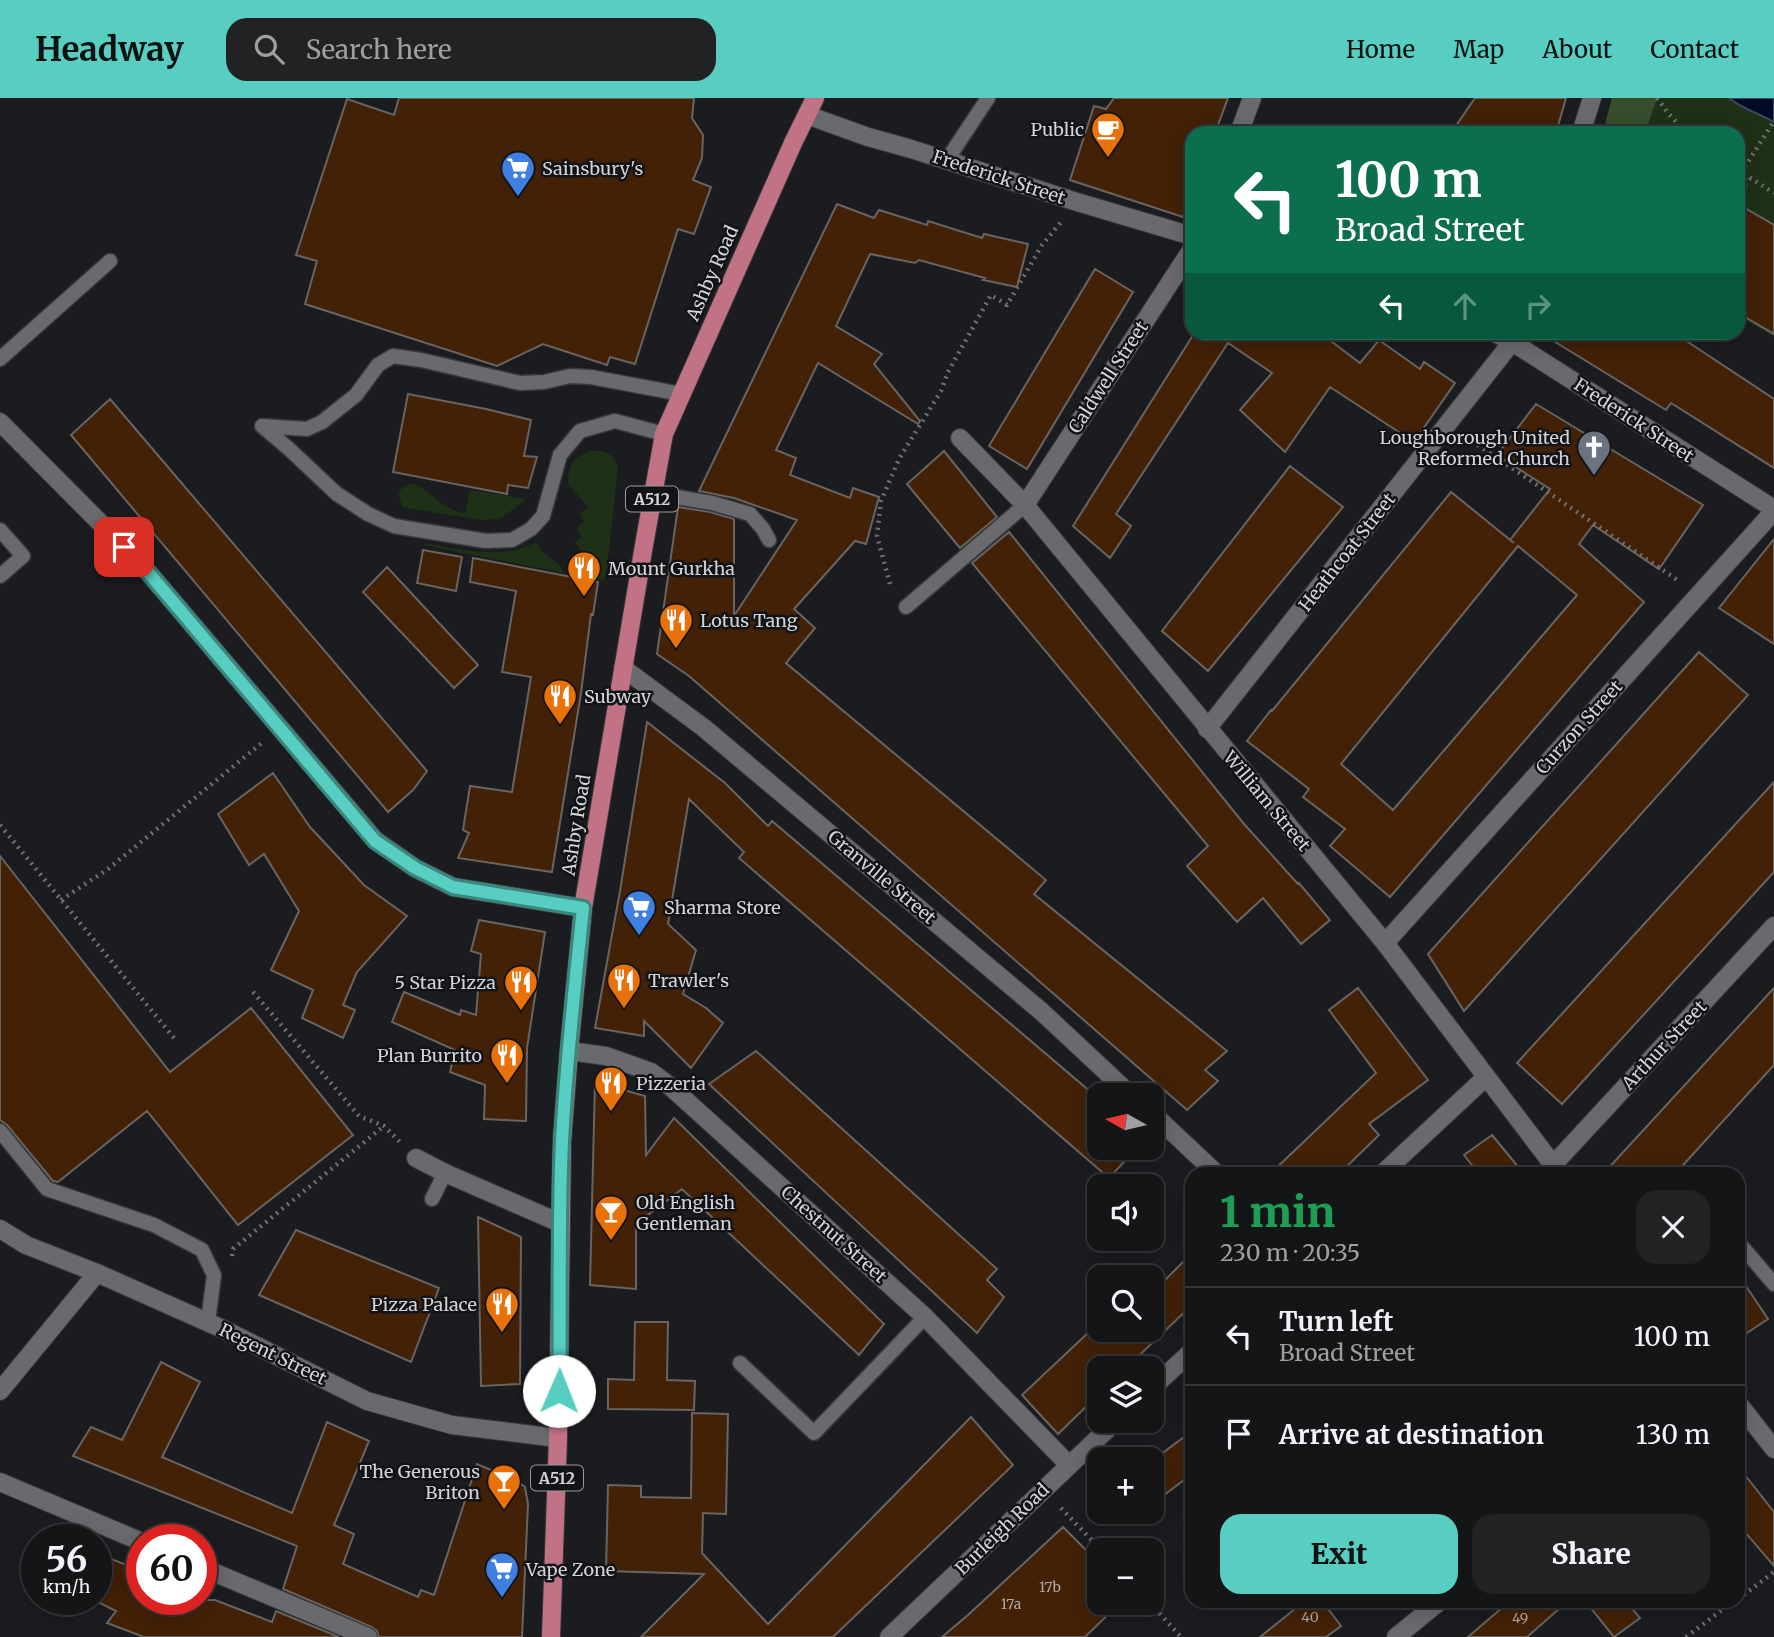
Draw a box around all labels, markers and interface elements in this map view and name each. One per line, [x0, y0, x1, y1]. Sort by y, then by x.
search box [226, 18, 716, 81]
text: Headway [35, 29, 184, 70]
icon: search [250, 30, 288, 68]
text: Search here [306, 33, 452, 66]
text: Home [1346, 34, 1415, 65]
text: Map [1453, 34, 1504, 65]
text: About [1542, 34, 1612, 65]
text: Contact [1650, 34, 1739, 65]
cafe icon: Public [1089, 110, 1127, 159]
place label: Public [1030, 118, 1084, 141]
street label: Frederick Street [930, 145, 1068, 209]
supermarket icon: Sainsbury's [499, 149, 537, 198]
text: 100 m [1335, 149, 1482, 210]
icon: left [1220, 154, 1311, 245]
place label: Sainsbury's [542, 157, 643, 180]
text: Broad Street [1335, 210, 1525, 250]
street label: Ashby Road [680, 222, 743, 325]
icon: left [1373, 287, 1411, 325]
icon: ahead [1446, 287, 1484, 325]
icon: right [1519, 287, 1557, 325]
street label: Caldwell Street [1063, 316, 1153, 438]
street label: Frederick Street [1570, 373, 1698, 467]
place label: Loughborough United Reformed Church [1379, 426, 1570, 470]
church icon: Loughborough United Reformed Church [1575, 428, 1613, 477]
road number: A512 [626, 486, 678, 512]
street label: Heathcoat Street [1294, 488, 1400, 616]
pin [94, 517, 154, 577]
icon: arrive [105, 528, 143, 566]
restaurant icon: Mount Gurkha [565, 549, 603, 598]
place label: Mount Gurkha [608, 557, 735, 580]
restaurant icon: Lotus Tang [657, 601, 695, 650]
place label: Lotus Tang [700, 609, 798, 632]
street label: Curzon Street [1531, 675, 1627, 779]
restaurant icon: Subway [541, 677, 579, 726]
place label: Subway [584, 685, 652, 708]
street label: William Street [1218, 745, 1316, 856]
street label: Ashby Road [556, 773, 595, 878]
street label: Granville Street [823, 825, 941, 929]
supermarket icon: Sharma Store [620, 888, 658, 937]
place label: Sharma Store [664, 896, 781, 919]
restaurant icon: Trawler's [605, 961, 643, 1010]
restaurant icon: 5 Star Pizza [502, 963, 540, 1012]
place label: Trawler's [648, 969, 729, 992]
place label: 5 Star Pizza [394, 971, 496, 994]
street label: Arthur Street [1616, 995, 1711, 1095]
restaurant icon: Plan Burrito [488, 1036, 526, 1085]
place label: Plan Burrito [377, 1044, 482, 1067]
restaurant icon: Pizzeria [592, 1064, 630, 1113]
place label: Pizzeria [636, 1072, 706, 1095]
north arrow [1087, 1083, 1164, 1160]
map controls [1087, 1083, 1164, 1615]
button: sound [1087, 1174, 1164, 1251]
street label: Chestnut Street [776, 1180, 892, 1288]
text: 1 min [1220, 1186, 1335, 1238]
button: close [1636, 1190, 1710, 1264]
place label: Old English Gentleman [636, 1191, 735, 1235]
bar icon: Old English Gentleman [592, 1193, 630, 1242]
text: 230 m · 20:35 [1220, 1238, 1360, 1267]
button: search [1087, 1265, 1164, 1342]
restaurant icon: Pizza Palace [483, 1285, 521, 1334]
place label: Pizza Palace [371, 1293, 477, 1316]
text: Turn left [1279, 1305, 1393, 1338]
icon: left [1220, 1317, 1258, 1355]
street label: Regent Street [216, 1318, 330, 1390]
text: 100 m [1634, 1320, 1710, 1353]
text: Broad Street [1279, 1338, 1415, 1367]
position arrow [522, 1354, 596, 1428]
button: layers [1087, 1356, 1164, 1433]
icon: arrive [1220, 1415, 1258, 1453]
text: Arrive at destination [1279, 1418, 1544, 1451]
text: 130 m [1636, 1418, 1710, 1451]
button: + [1087, 1447, 1164, 1524]
place label: The Generous Briton [360, 1460, 480, 1504]
bar icon: The Generous Briton [485, 1462, 523, 1511]
road number: A512 [531, 1466, 583, 1490]
street label: Burleigh Road [950, 1478, 1054, 1580]
button: Exit [1220, 1514, 1458, 1594]
button: Share [1472, 1514, 1710, 1594]
speed limit sign: 60 [126, 1524, 217, 1615]
text: 56 [46, 1538, 87, 1582]
button: − [1087, 1538, 1164, 1615]
supermarket icon: Vape Zone [483, 1550, 521, 1599]
place label: Vape Zone [525, 1558, 615, 1581]
text: km/h [43, 1575, 90, 1598]
house number: 17b [1039, 1578, 1061, 1596]
house number: 17a [1001, 1595, 1022, 1613]
house number: 40 [1301, 1608, 1319, 1626]
house number: 49 [1512, 1609, 1528, 1627]

